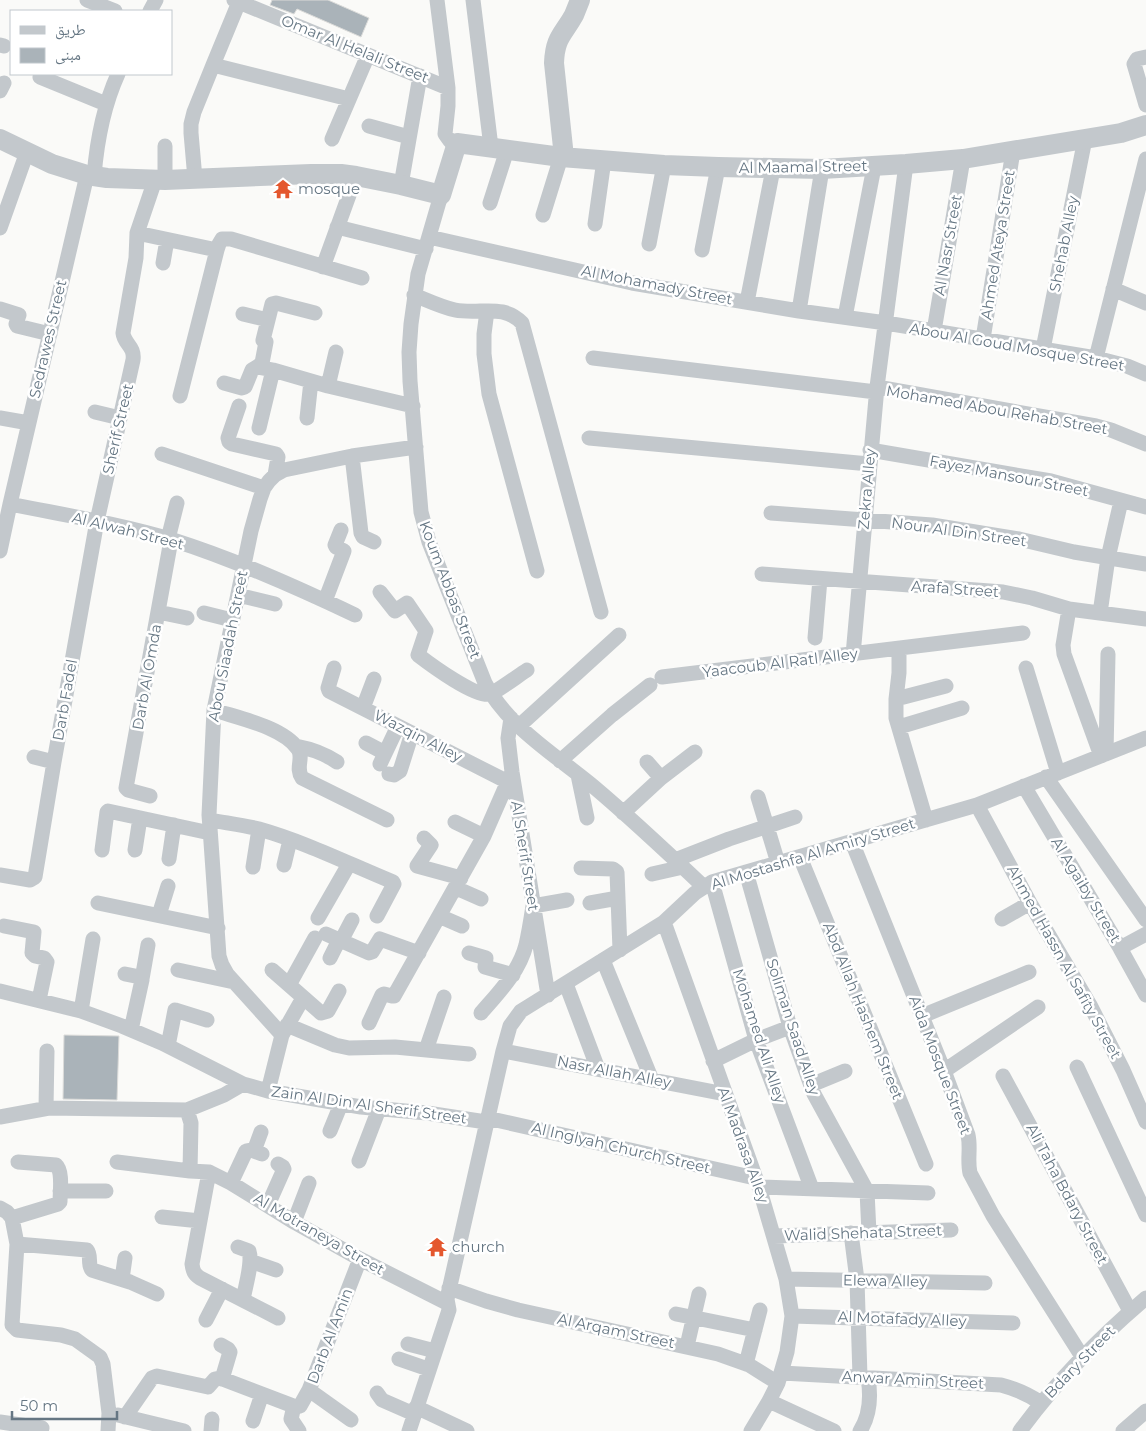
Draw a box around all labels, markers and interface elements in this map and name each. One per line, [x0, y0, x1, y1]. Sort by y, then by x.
legend [10, 10, 172, 75]
street label: Omar Al Helali Street [279, 10, 432, 87]
text: طريق [55, 20, 86, 40]
text: مبنى [55, 45, 81, 65]
street label: Al Maamal Street [738, 156, 868, 177]
street label: Ahmed Ateya Street [976, 169, 1019, 321]
temple icon: mosque [272, 178, 294, 200]
place label: mosque [298, 179, 360, 198]
street label: Al Nasr Street [929, 193, 966, 297]
street label: Shehab Alley [1045, 193, 1082, 294]
street label: Al Mohamady Street [580, 261, 734, 309]
street label: Sedrawes Street [25, 278, 70, 400]
street label: Abou Al Goud Mosque Street [908, 318, 1126, 375]
street label: Mohamed Abou Rehab Street [885, 381, 1109, 438]
street label: Sherif Street [98, 382, 137, 476]
street label: Zekra Alley [853, 447, 880, 530]
street label: Fayez Mansour Street [928, 451, 1090, 500]
street label: Al Alwah Street [70, 507, 186, 554]
street label: Nour Al Din Street [890, 513, 1028, 550]
street label: Koum Abbas Street [415, 518, 486, 661]
street label: Abou Siaadah Street [204, 569, 252, 723]
street label: Arafa Street [910, 576, 1000, 601]
street label: Darb Al Omda [128, 622, 165, 731]
street label: Yaacoub Al Ratl Alley [701, 643, 860, 681]
street label: Darb Fadel [48, 658, 81, 742]
street label: Wazqin Alley [371, 705, 466, 766]
street label: Al Sherif Street [507, 799, 544, 912]
street label: Al Mostashfa Al Amiry Street [709, 813, 917, 894]
street label: Al Agaiby Street [1047, 833, 1125, 946]
street label: Ahmed Hassn Al Safity Street [1003, 862, 1126, 1062]
street label: Abd Allah Hashem Street [819, 919, 908, 1102]
street label: Soliman Saad Alley [762, 956, 825, 1098]
street label: Mohamed Ali Alley [729, 966, 790, 1106]
street label: Aida Mosque Street [905, 993, 976, 1137]
street label: Nasr Allah Alley [555, 1051, 674, 1092]
street label: Zain Al Din Al Sherif Street [270, 1081, 468, 1128]
street label: Al Madrasa Alley [714, 1084, 774, 1206]
street label: Al Inglyah Church Street [530, 1118, 712, 1177]
street label: Ali Taha Bdary Street [1022, 1120, 1113, 1267]
street label: Al Motraneya Street [250, 1188, 388, 1279]
street label: Walid Shehata Street [784, 1220, 942, 1245]
temple icon: church [426, 1236, 448, 1258]
place label: church [452, 1237, 505, 1256]
street label: Elewa Alley [843, 1270, 928, 1291]
street label: Darb Al Amin [303, 1285, 356, 1386]
street label: Al Motafady Alley [837, 1307, 968, 1330]
street label: Al Arqam Street [556, 1309, 677, 1352]
street label: Bdary Street [1040, 1321, 1119, 1402]
street label: Anwar Amin Street [841, 1366, 985, 1393]
scale bar [12, 1388, 118, 1420]
text: 50 m [20, 1396, 58, 1415]

